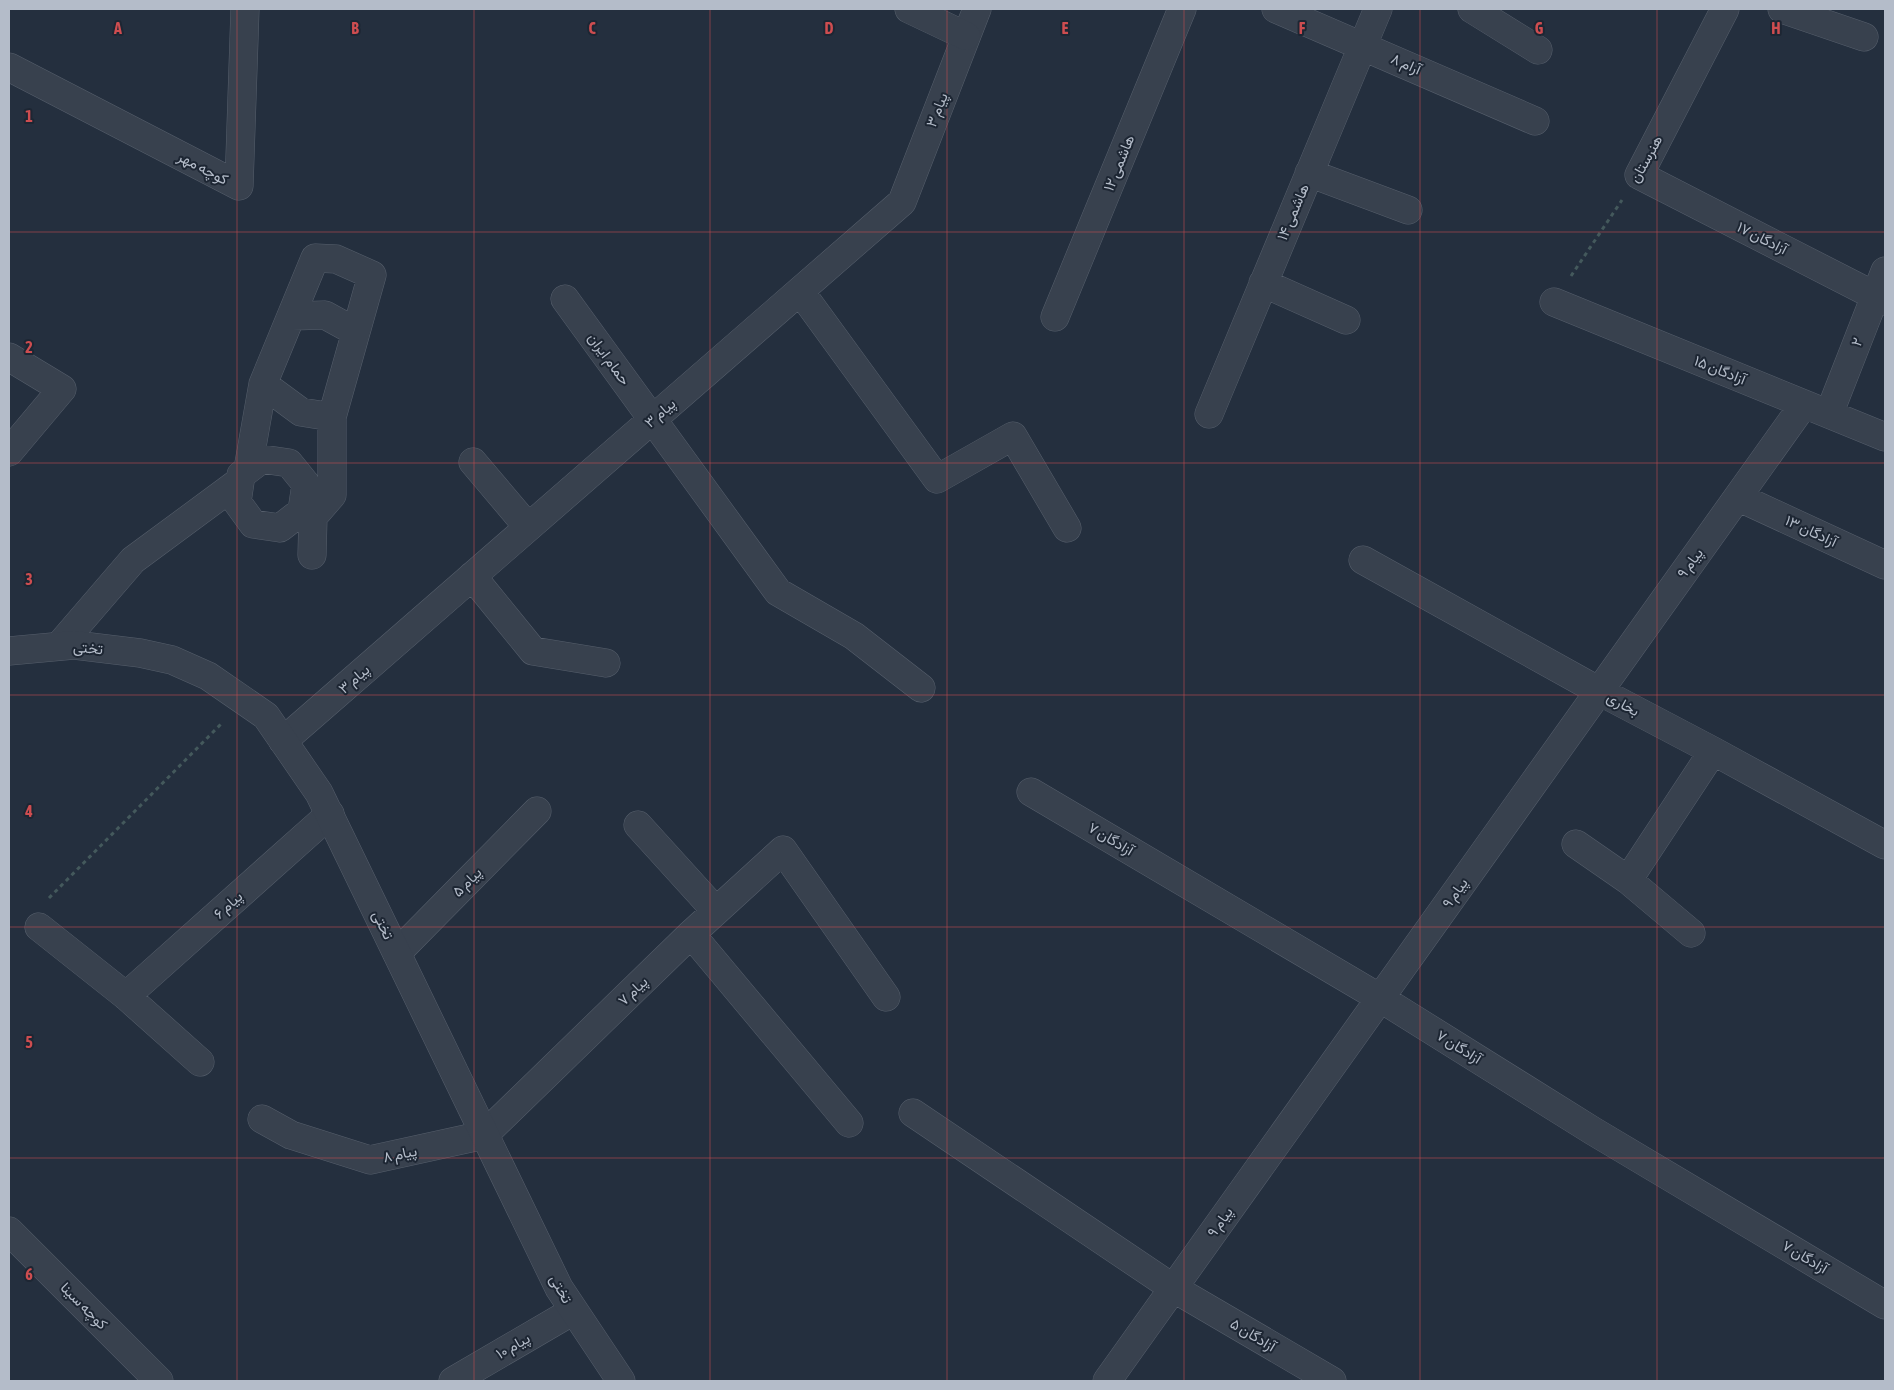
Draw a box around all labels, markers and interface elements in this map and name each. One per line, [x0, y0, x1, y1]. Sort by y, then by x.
text: A [113, 19, 122, 37]
text: B [351, 19, 359, 37]
text: C [588, 19, 596, 37]
text: D [825, 19, 834, 37]
text: E [1062, 19, 1069, 37]
text: F [1299, 19, 1306, 37]
text: G [1535, 19, 1544, 37]
text: H [1771, 19, 1781, 37]
street label: آرام ۸ [1388, 49, 1425, 80]
street label: پيام ۳ [922, 90, 953, 130]
text: 1 [25, 107, 33, 125]
street label: هاشمی ۱۲ [1100, 132, 1139, 194]
street label: هنرستان [1626, 132, 1666, 186]
street label: کوچه مهر [173, 147, 232, 190]
street label: هاشمی ۱۴ [1273, 181, 1314, 243]
street label: آزادگان ۱۷ [1734, 218, 1792, 259]
street label: حمام ایران [583, 329, 634, 389]
street label: ۲ [1847, 335, 1866, 349]
text: 2 [25, 338, 33, 356]
street label: آزادگان ۱۵ [1692, 352, 1750, 389]
street label: پيام ۳ [641, 395, 680, 432]
street label: آزادگان ۱۳ [1782, 511, 1841, 551]
street label: پیام ۹ [1673, 544, 1708, 582]
text: 3 [25, 570, 33, 588]
street label: تختی [72, 638, 104, 659]
street label: پيام ۳ [335, 661, 374, 698]
street label: بخاری [1603, 688, 1642, 721]
text: 4 [24, 802, 33, 820]
street label: آزادگان ۷ [1085, 818, 1138, 860]
street label: پیام ۵ [448, 863, 486, 901]
street label: پیام ۹ [1438, 874, 1473, 912]
street label: پیام ۶ [210, 887, 247, 923]
street label: تختی [367, 908, 398, 943]
street label: پیام ۷ [614, 973, 652, 1010]
street label: آزادگان ۷ [1433, 1026, 1486, 1069]
text: 5 [25, 1033, 33, 1051]
street label: پیام ۸ [381, 1142, 419, 1167]
street label: پیام ۹ [1203, 1203, 1238, 1241]
street label: آزادگان ۷ [1779, 1236, 1832, 1278]
text: 6 [25, 1265, 33, 1283]
street label: تختی [545, 1272, 576, 1307]
street label: کوچه سینا [56, 1279, 112, 1334]
street label: آزادگان ۵ [1227, 1314, 1280, 1356]
street label: پیام ۱۰ [493, 1329, 534, 1364]

